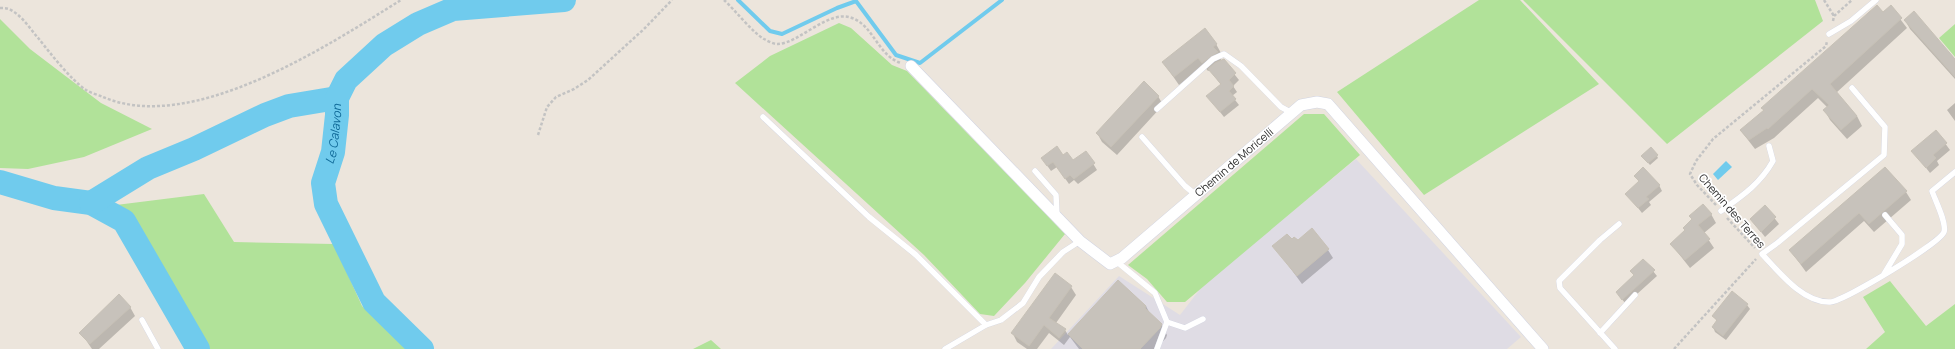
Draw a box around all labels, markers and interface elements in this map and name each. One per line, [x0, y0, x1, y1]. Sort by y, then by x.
water label: Le Calavon [321, 103, 345, 166]
street label: Chemin de Moricelli [1191, 124, 1276, 200]
street label: Chemin des Terres [1696, 170, 1769, 251]

